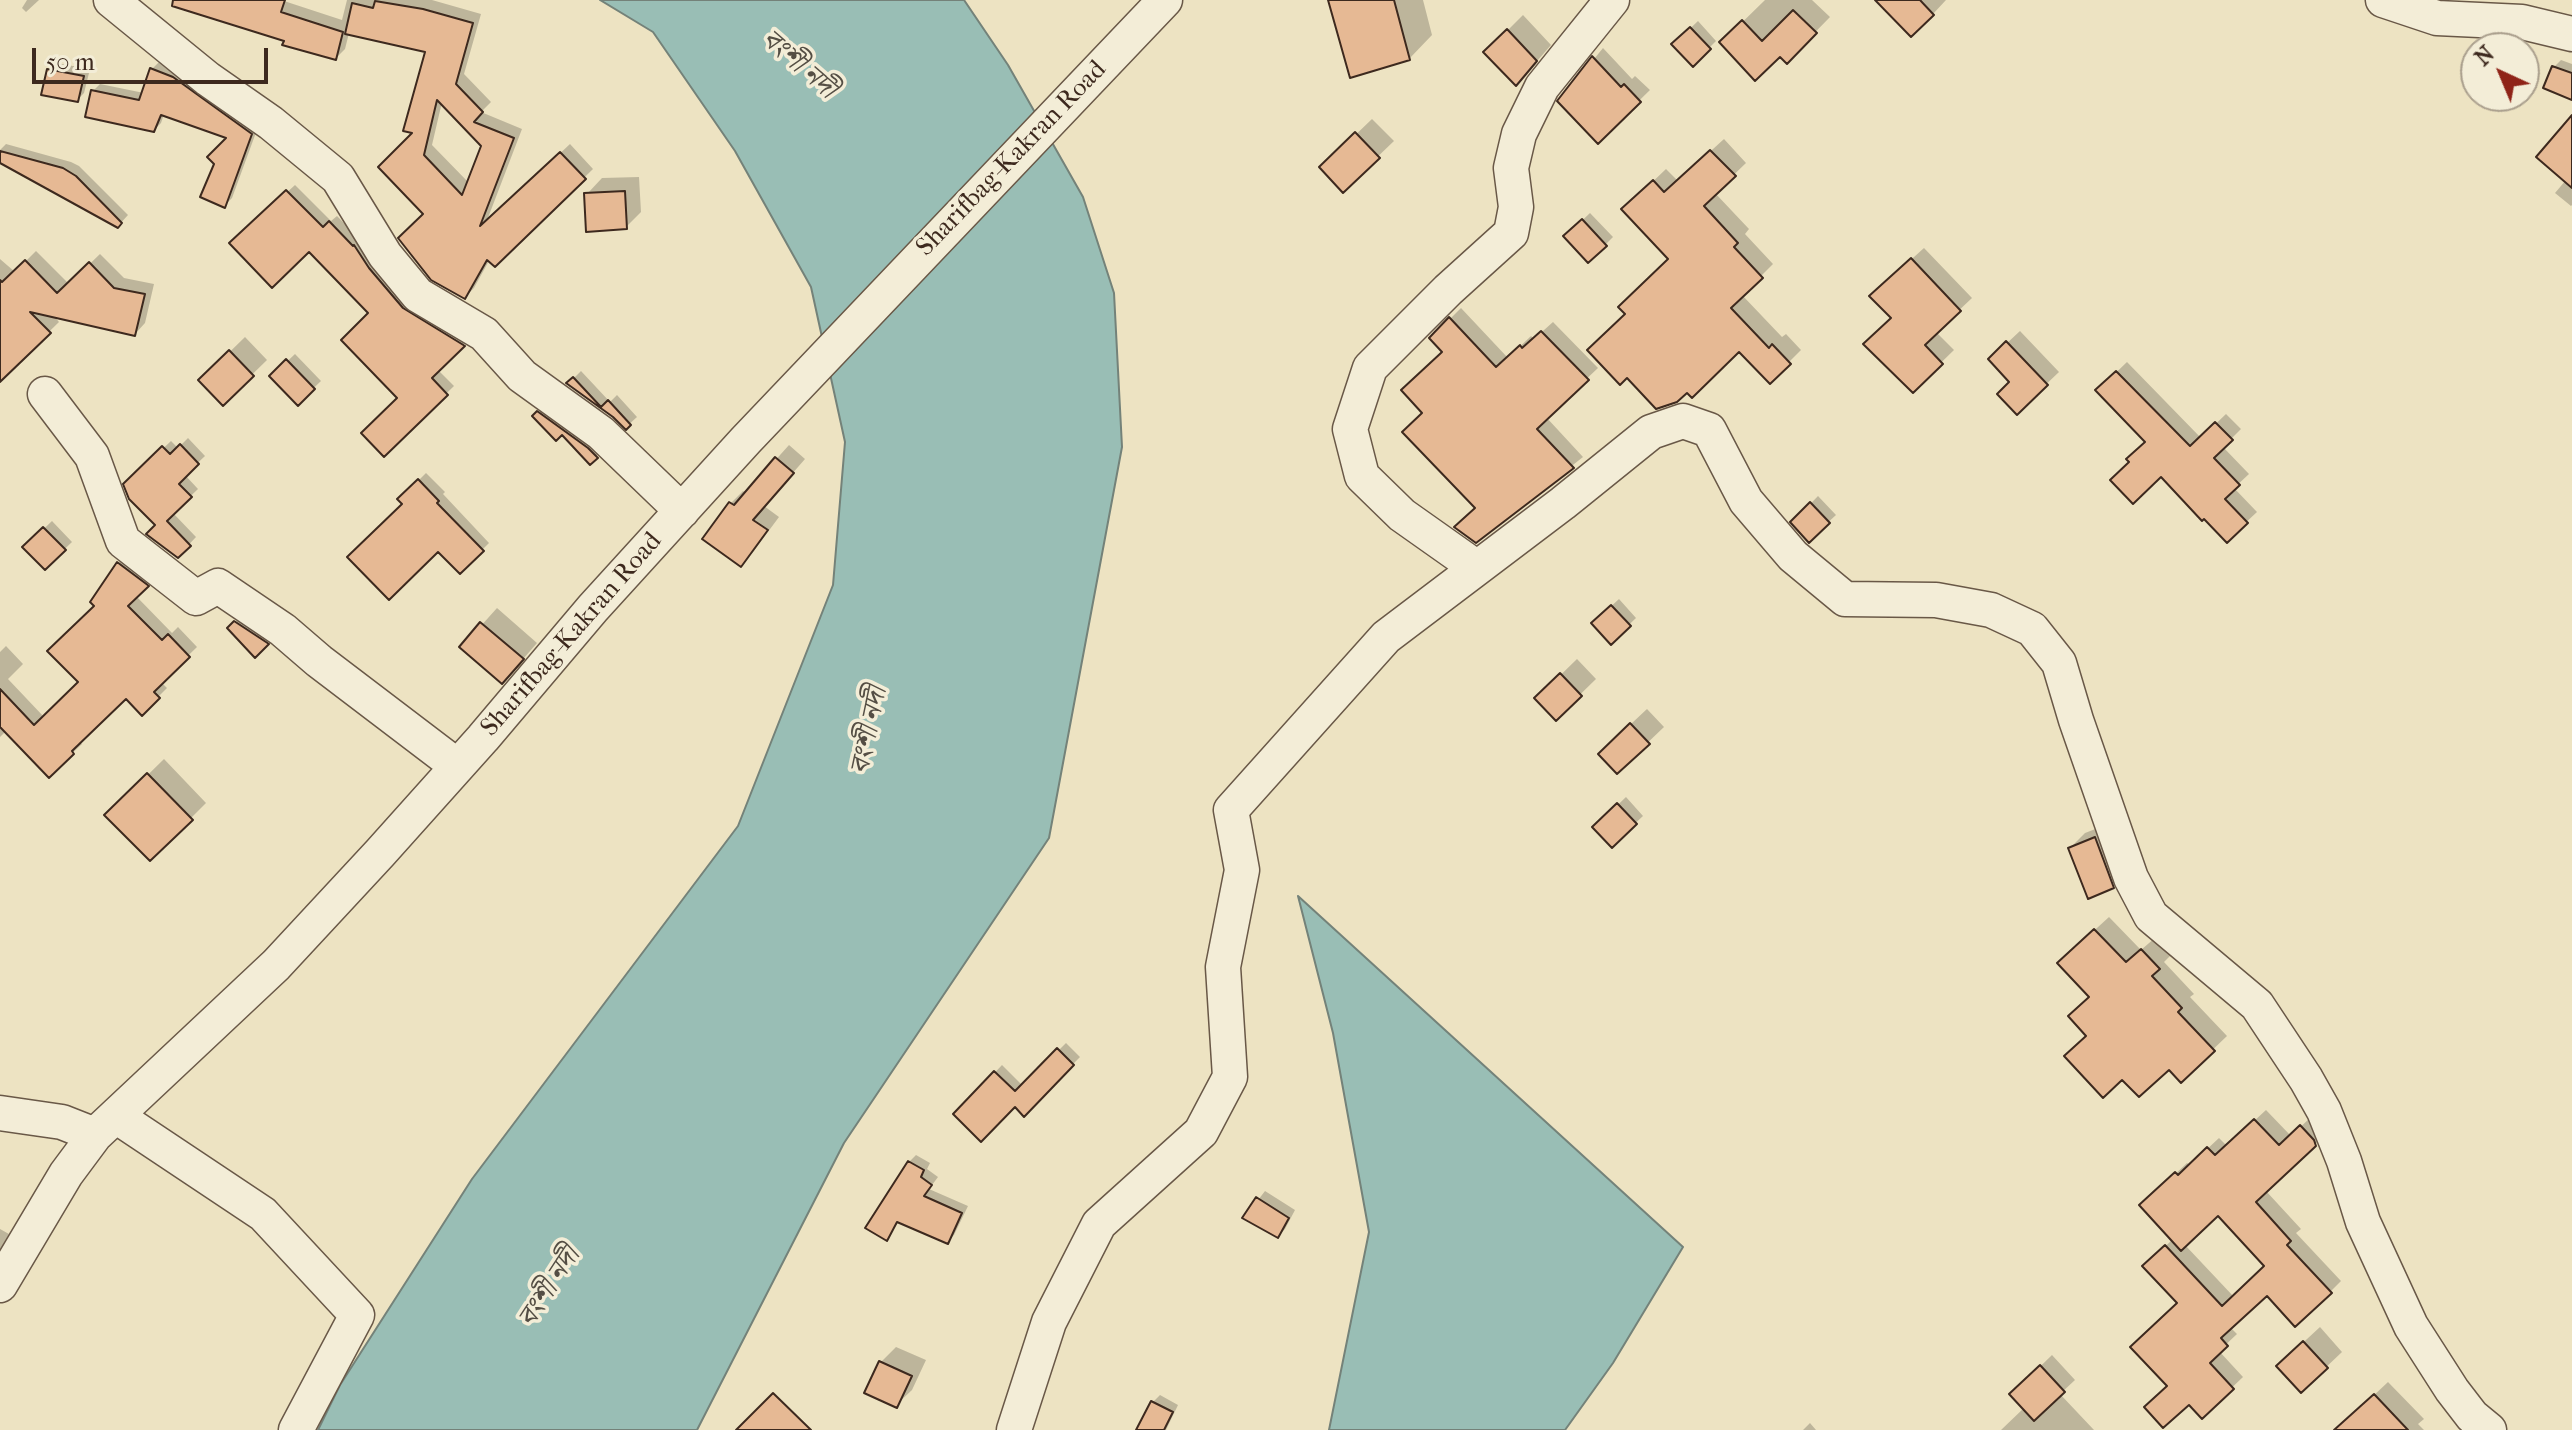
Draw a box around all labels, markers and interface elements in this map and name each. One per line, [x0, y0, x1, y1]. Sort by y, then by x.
water label: বংশী নদী [754, 23, 842, 107]
scale bar [36, 32, 272, 82]
north arrow [2460, 32, 2540, 112]
text: N [2470, 41, 2500, 71]
text: 50 m [46, 48, 95, 76]
street label: Sharifbag-Kakran Road [910, 55, 1114, 263]
street label: Sharifbag-Kakran Road [475, 527, 669, 743]
water label: বংশী নদী [844, 684, 896, 778]
water label: বংশী নদী [512, 1242, 588, 1334]

